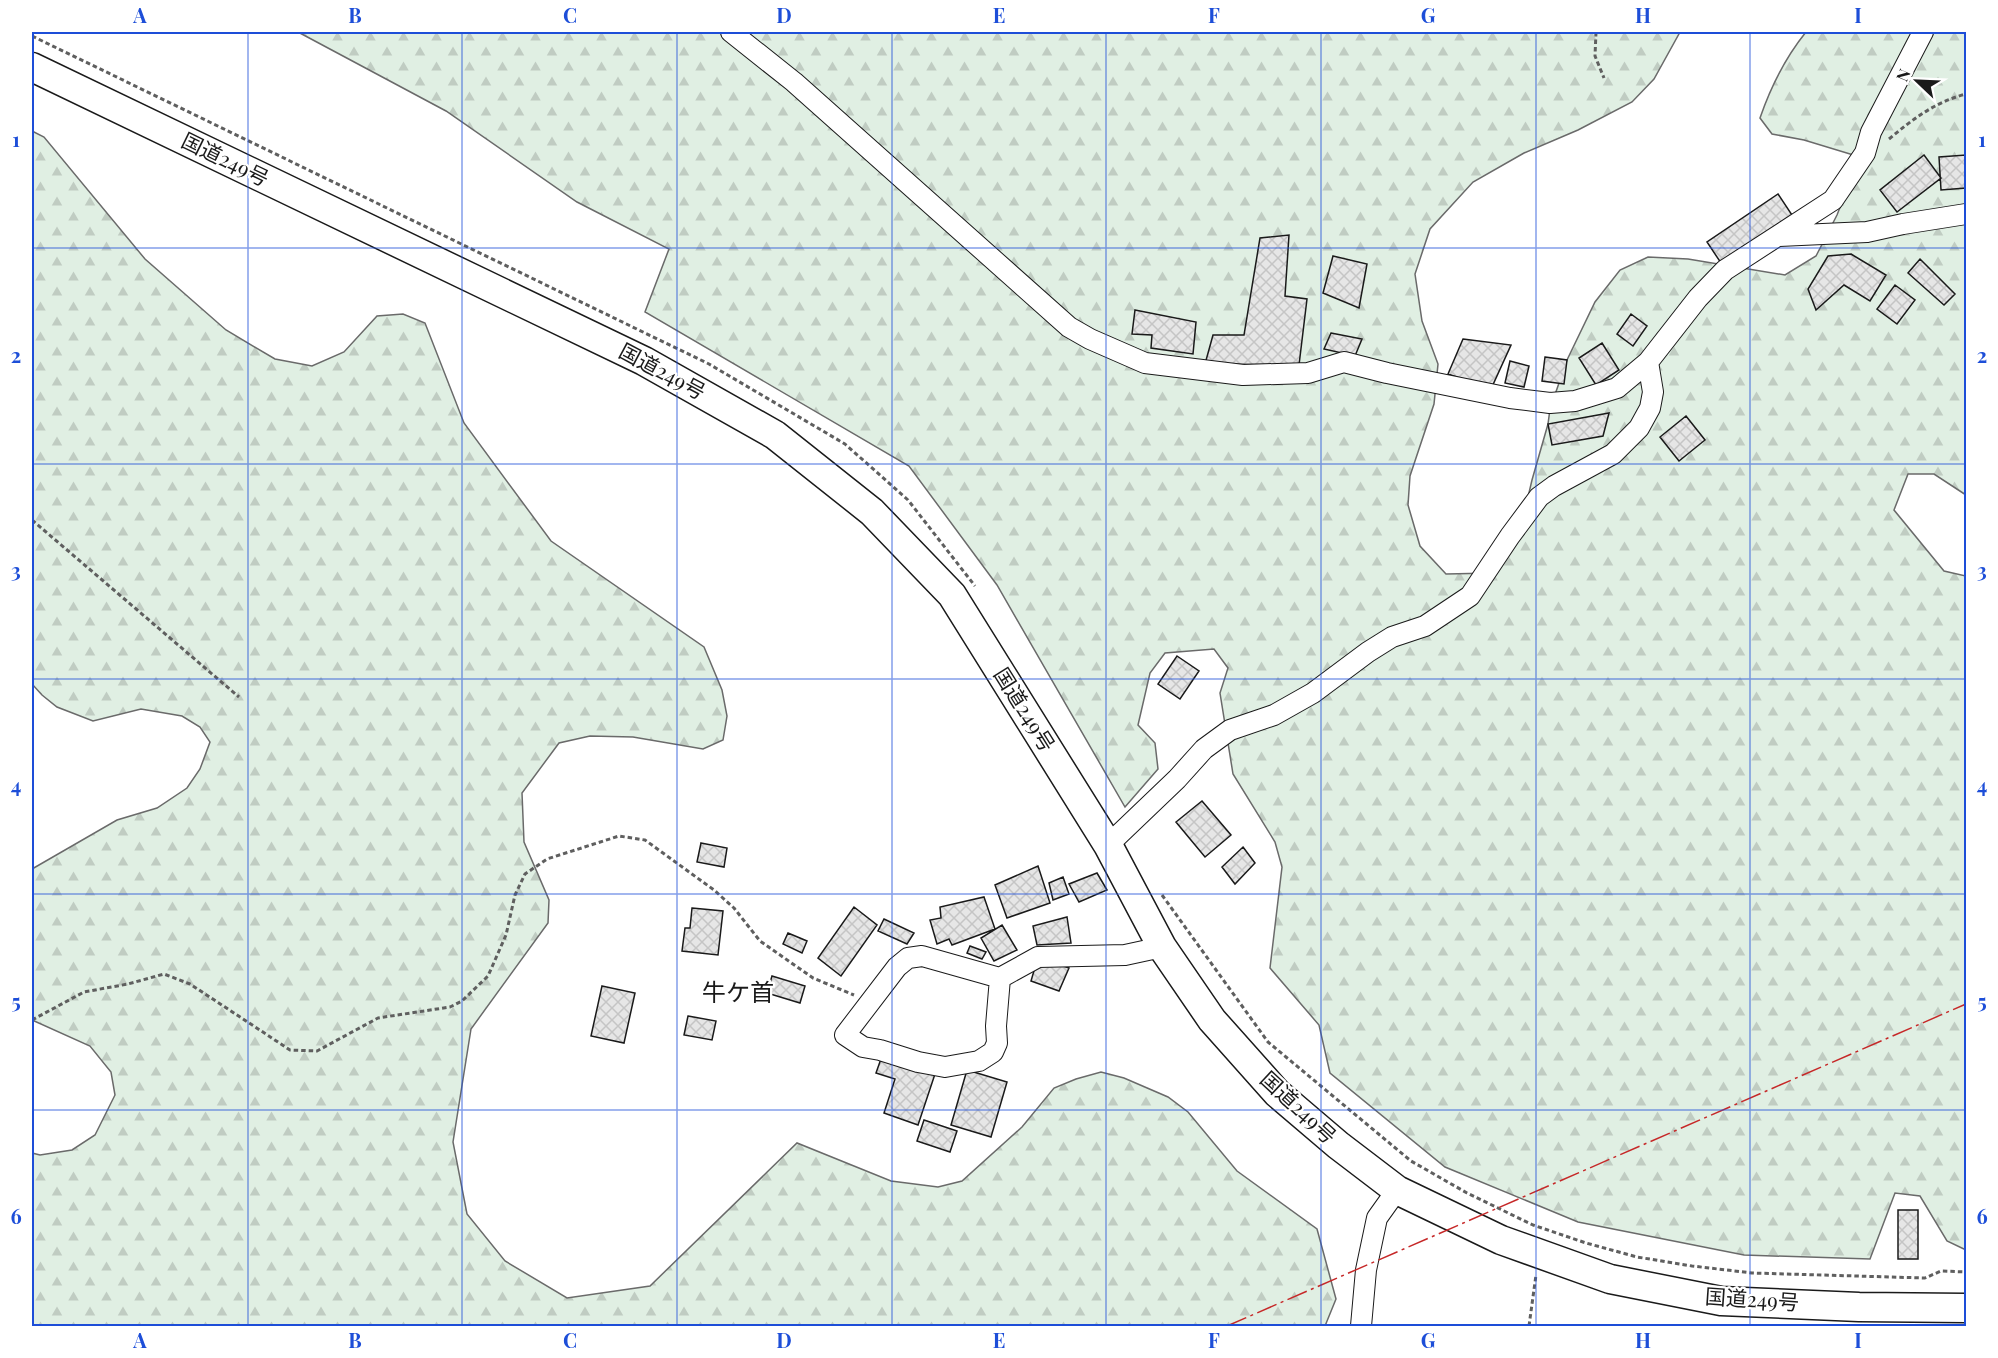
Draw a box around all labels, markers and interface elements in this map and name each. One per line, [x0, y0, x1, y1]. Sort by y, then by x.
text: A [132, 1, 147, 28]
text: B [348, 1, 362, 28]
text: C [563, 1, 577, 28]
text: D [776, 1, 792, 28]
text: E [993, 1, 1005, 28]
text: F [1208, 1, 1220, 28]
text: G [1421, 1, 1436, 28]
text: H [1635, 1, 1651, 28]
text: I [1854, 1, 1862, 28]
north arrow [1887, 51, 1947, 111]
text: N [1891, 65, 1915, 84]
text: 1 [12, 125, 20, 152]
street label: 国道249号 [177, 125, 274, 191]
text: 1 [1978, 125, 1986, 152]
street label: 国道249号 [615, 336, 711, 405]
text: 2 [11, 341, 21, 368]
text: 2 [1977, 341, 1987, 368]
text: 3 [11, 556, 21, 583]
text: 3 [1977, 556, 1987, 583]
street label: 国道249号 [989, 662, 1063, 756]
text: 4 [11, 771, 21, 798]
text: 4 [1977, 771, 1987, 798]
district label: 牛ケ首 [702, 975, 774, 1007]
text: 5 [11, 987, 21, 1014]
text: 5 [1977, 987, 1987, 1014]
street label: 国道249号 [1255, 1064, 1343, 1149]
text: 6 [10, 1202, 22, 1229]
text: 6 [1976, 1202, 1988, 1229]
street label: 国道249号 [1704, 1281, 1800, 1315]
text: A [132, 1326, 147, 1353]
text: B [348, 1326, 362, 1353]
text: C [563, 1326, 577, 1353]
text: D [776, 1326, 792, 1353]
text: E [993, 1326, 1005, 1353]
text: F [1208, 1326, 1220, 1353]
text: G [1421, 1326, 1436, 1353]
text: H [1635, 1326, 1651, 1353]
text: I [1854, 1326, 1862, 1353]

